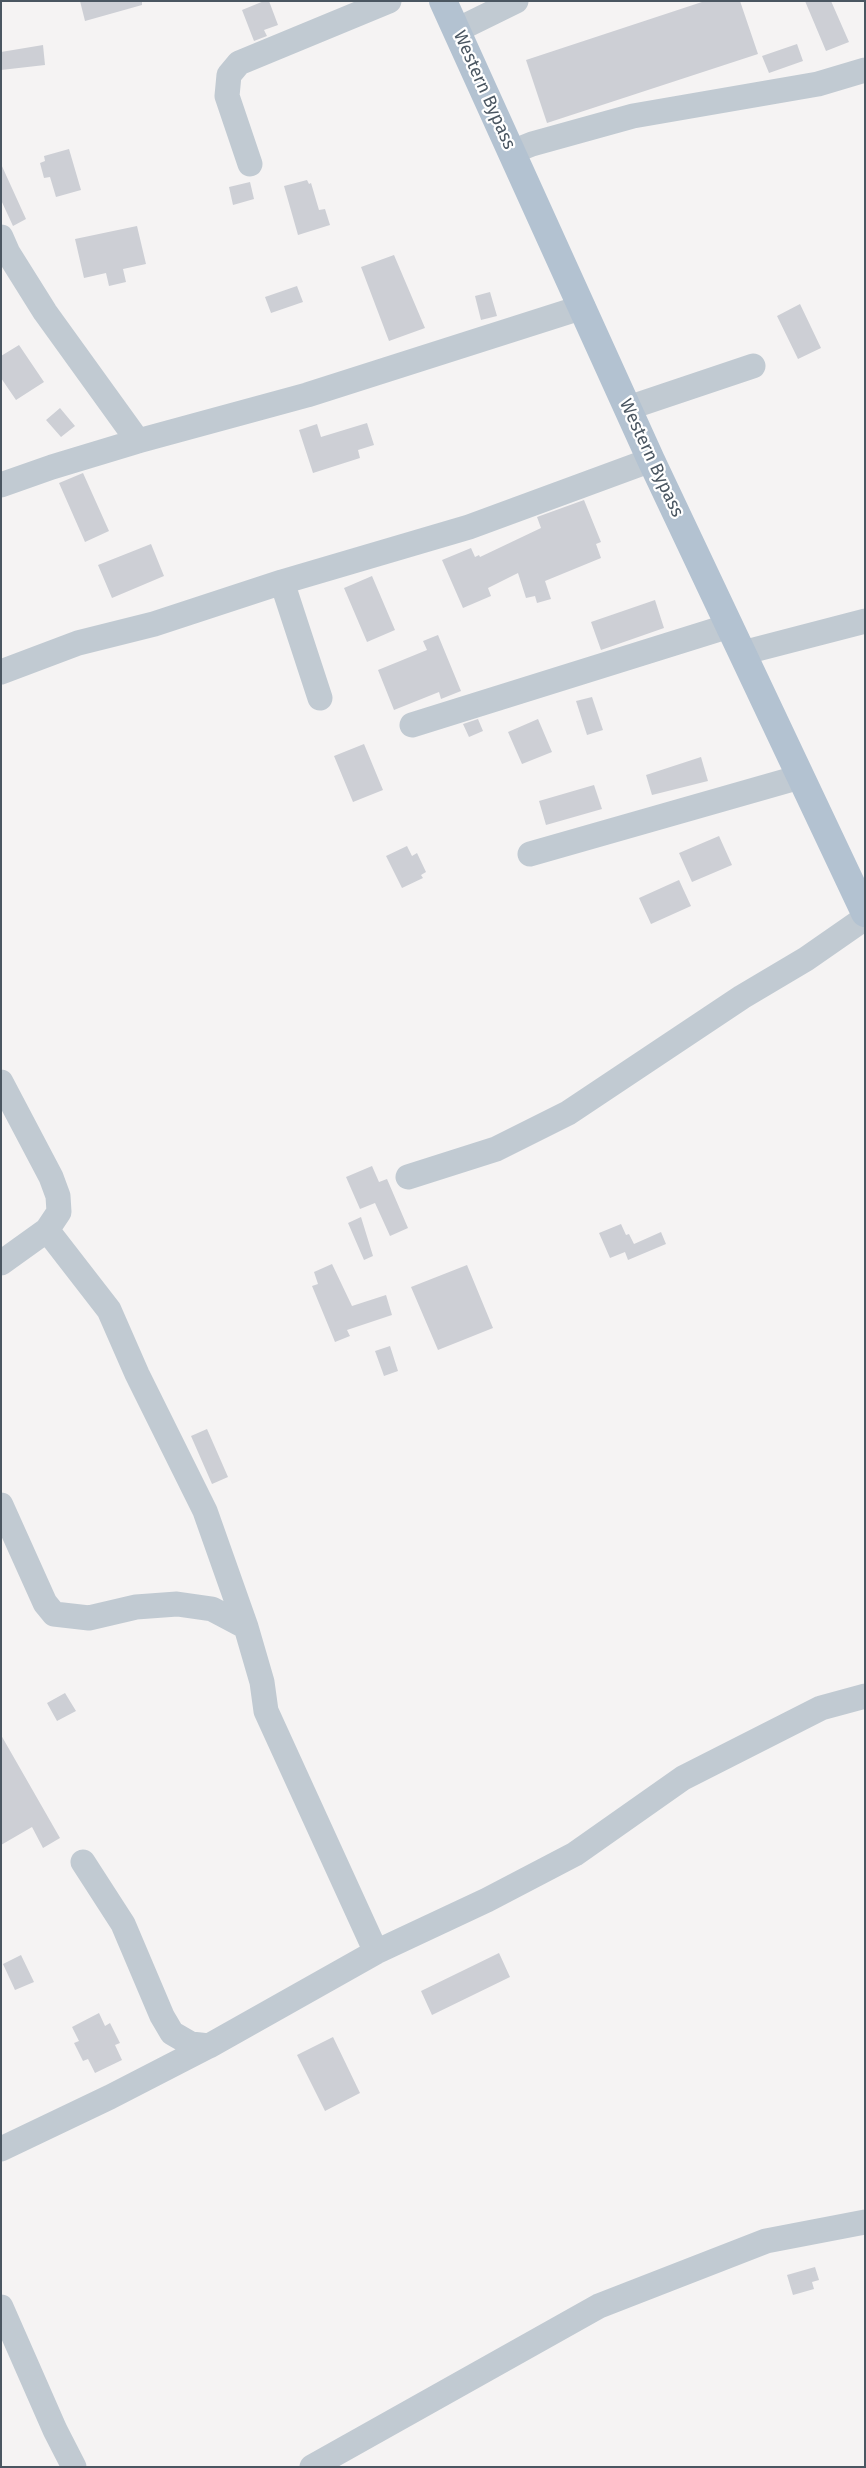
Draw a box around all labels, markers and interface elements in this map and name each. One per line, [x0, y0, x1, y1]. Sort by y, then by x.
street label: Western Bypass [448, 27, 520, 153]
street label: Western Bypass [614, 396, 688, 520]

